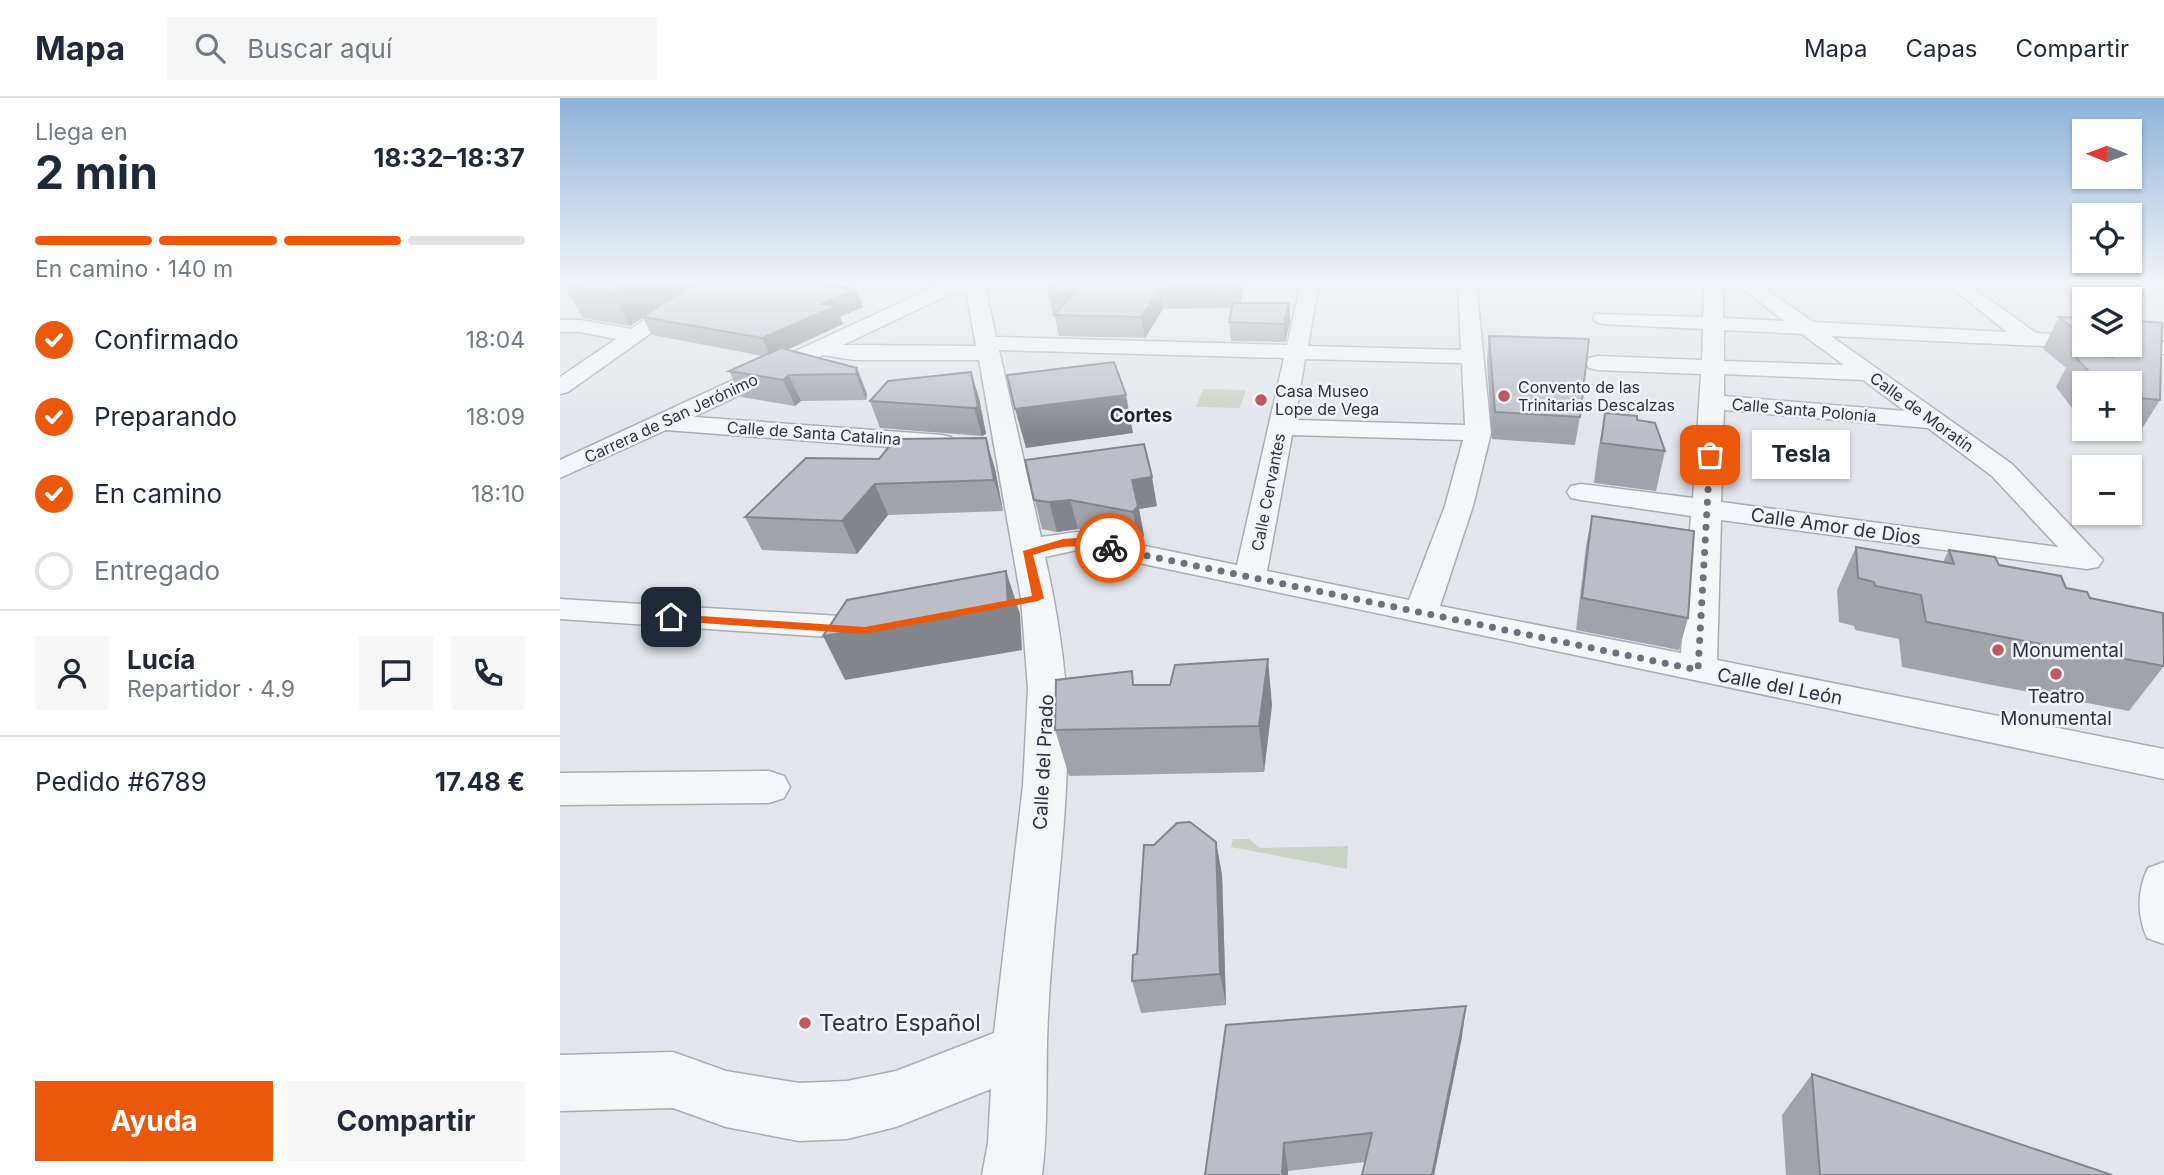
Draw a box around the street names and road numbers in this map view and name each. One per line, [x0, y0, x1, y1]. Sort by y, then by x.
street label: Calle de Moratín [1866, 368, 1978, 456]
street label: Carrera de San Jerónimo [581, 369, 761, 467]
street label: Calle Santa Polonia [1731, 394, 1877, 426]
street label: Calle de Santa Catalina [726, 417, 902, 449]
street label: Calle Cervantes [1247, 431, 1289, 553]
street label: Calle Amor de Dios [1749, 503, 1923, 550]
street label: Calle del León [1715, 663, 1845, 710]
street label: Calle del Prado [1028, 694, 1059, 830]

